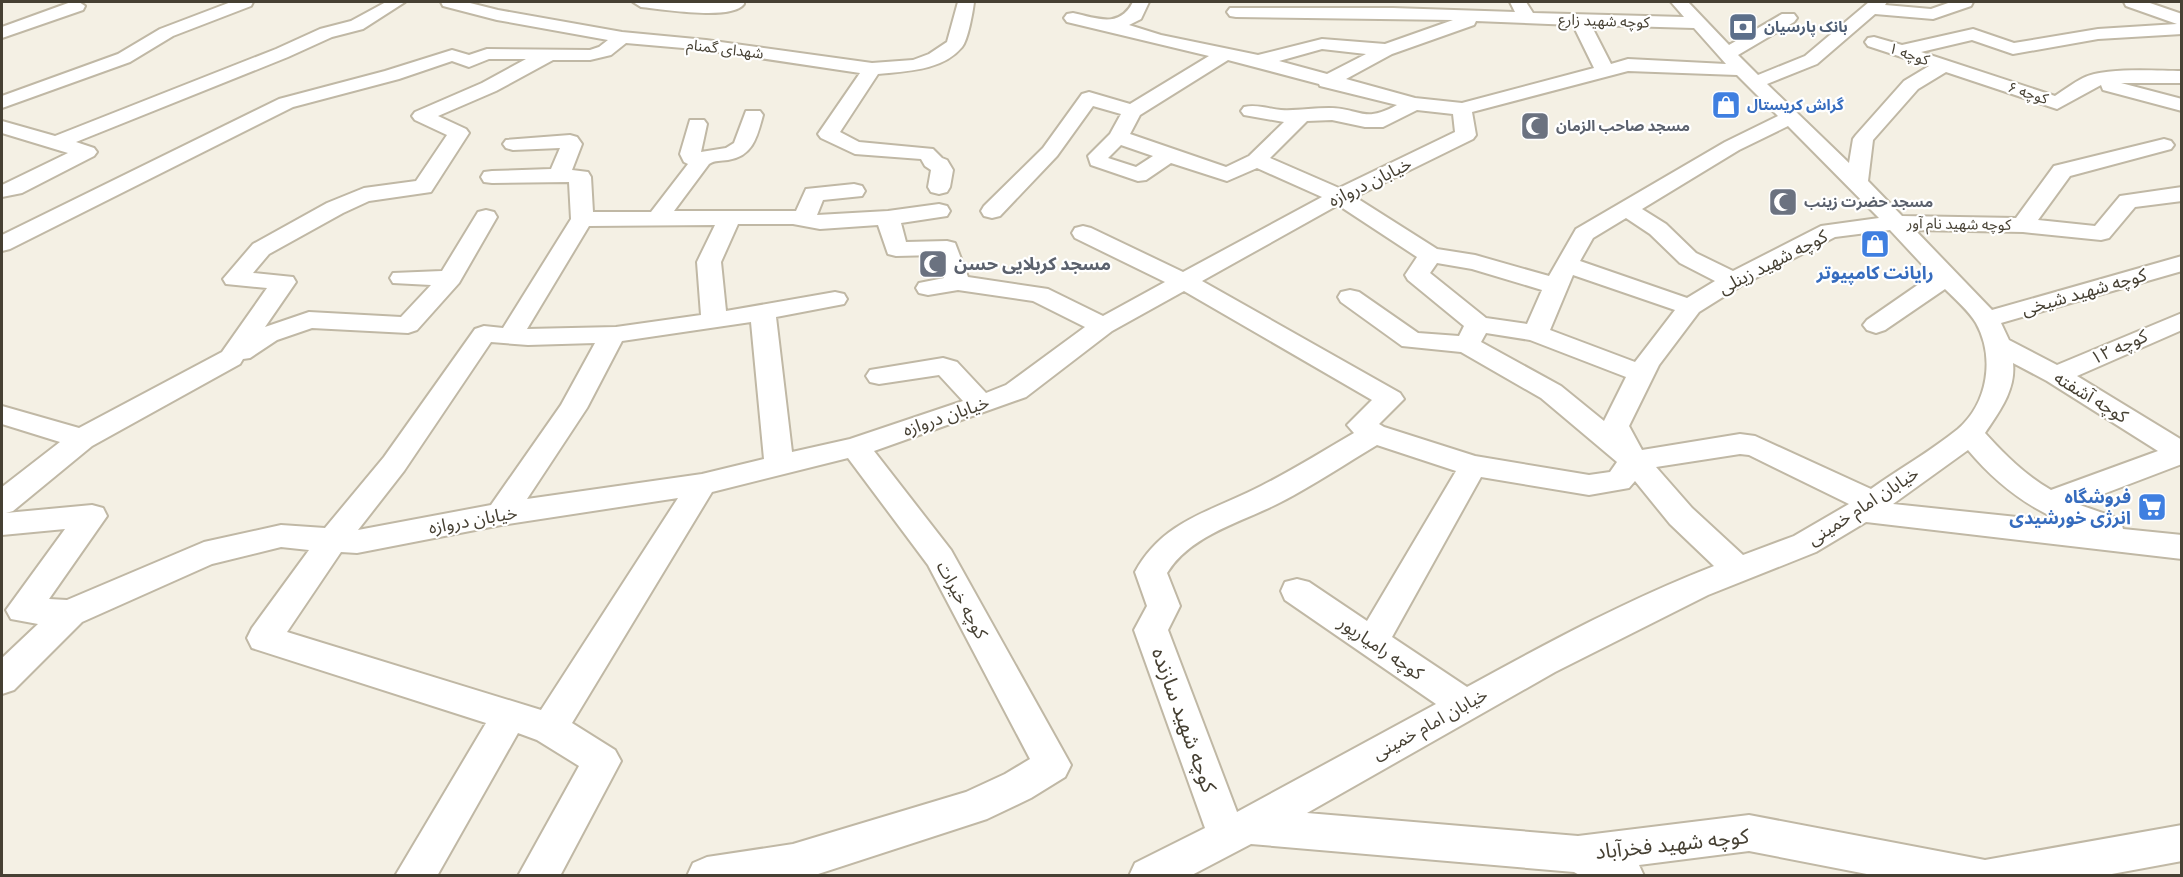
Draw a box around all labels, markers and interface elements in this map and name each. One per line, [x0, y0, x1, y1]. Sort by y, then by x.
street label: کوچه شهید زارع [1558, 10, 1651, 35]
bank icon: بانک پارسیان [1727, 11, 1759, 43]
place label: بانک پارسیان [1764, 18, 1848, 37]
street label: شهدای گمنام [685, 35, 765, 65]
street label: کوچه ۱ [1886, 39, 1932, 71]
street label: کوچه ۶ [2005, 78, 2051, 109]
shop icon: گراش کریستال [1710, 89, 1742, 121]
place label: گراش کریستال [1747, 96, 1844, 114]
mosque icon: مسجد صاحب الزمان [1519, 110, 1551, 142]
place label: مسجد صاحب الزمان [1556, 117, 1690, 135]
street label: خیابان دروازه [1325, 152, 1415, 212]
mosque icon: مسجد حضرت زینب [1767, 186, 1799, 218]
place label: مسجد حضرت زینب [1804, 193, 1933, 211]
street label: کوچه شهید نام آور [1906, 214, 2012, 236]
street label: کوچه شهید زینلی [1715, 225, 1832, 299]
shop icon: رایانت کامپیوتر [1859, 228, 1891, 260]
mosque icon: مسجد کربلایی حسن [917, 248, 949, 280]
place label: مسجد کربلایی حسن [954, 253, 1111, 275]
place label: رایانت کامپیوتر [1815, 262, 1934, 285]
street label: کوچه شهید شیخی [2019, 264, 2150, 320]
street label: کوچه ۱۲ [2087, 324, 2151, 369]
street label: کوچه آشفته [2050, 366, 2132, 428]
street label: خیابان دروازه [900, 391, 992, 441]
street label: خیابان امام خمینی [1803, 462, 1924, 553]
place label: فروشگاه انرژی خورشیدی [2009, 486, 2131, 529]
supermarket icon: فروشگاه انرژی خورشیدی [2136, 491, 2168, 523]
street label: خیابان دروازه [427, 501, 519, 539]
street label: کوچه خیرات [932, 557, 993, 643]
street label: کوچه رامیارپور [1333, 611, 1428, 685]
street label: کوچه شهید سازنده [1146, 644, 1222, 796]
street label: خیابان امام خمینی [1369, 683, 1493, 767]
street label: کوچه شهید فخرآباد [1594, 823, 1750, 865]

